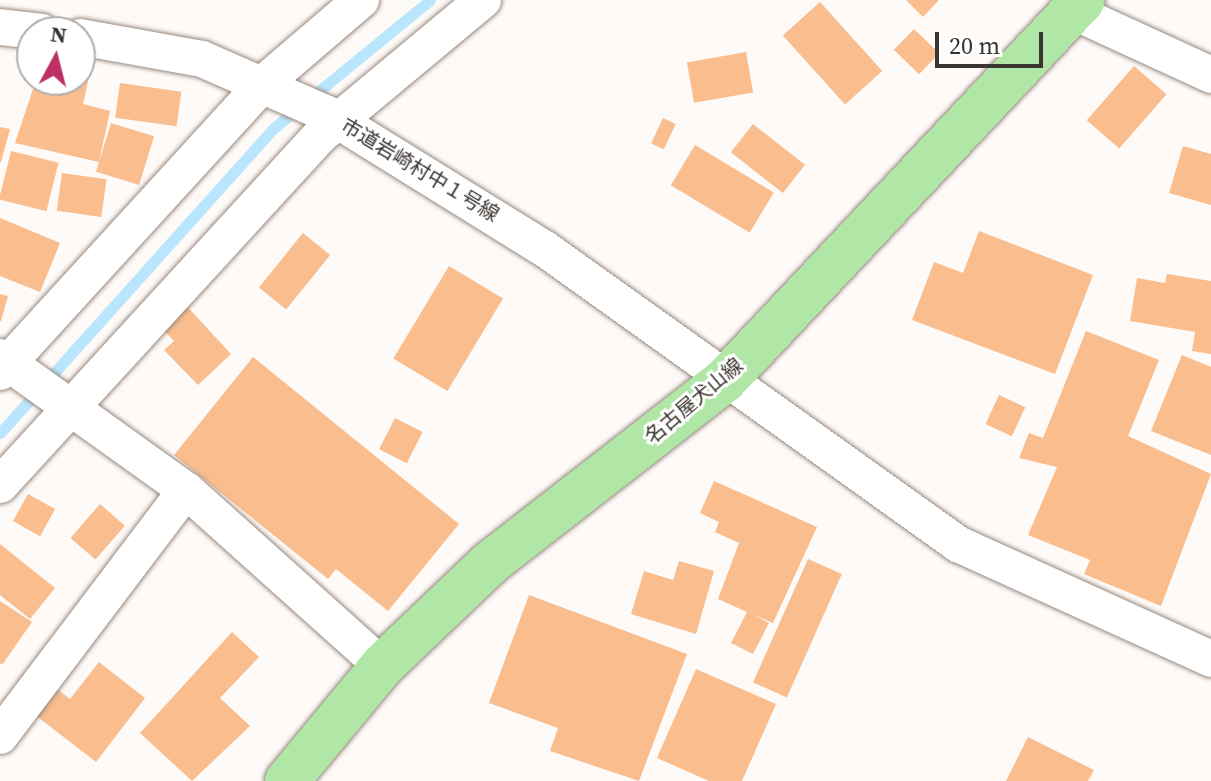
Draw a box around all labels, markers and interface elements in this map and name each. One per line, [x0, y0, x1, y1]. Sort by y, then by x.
north arrow [16, 16, 96, 96]
scale bar [939, 16, 1047, 66]
text: N [49, 18, 68, 50]
text: 20 m [949, 29, 1000, 62]
street label: 市道岩崎村中１号線 [337, 113, 503, 227]
street label: 名古屋犬山線 [640, 353, 748, 449]

